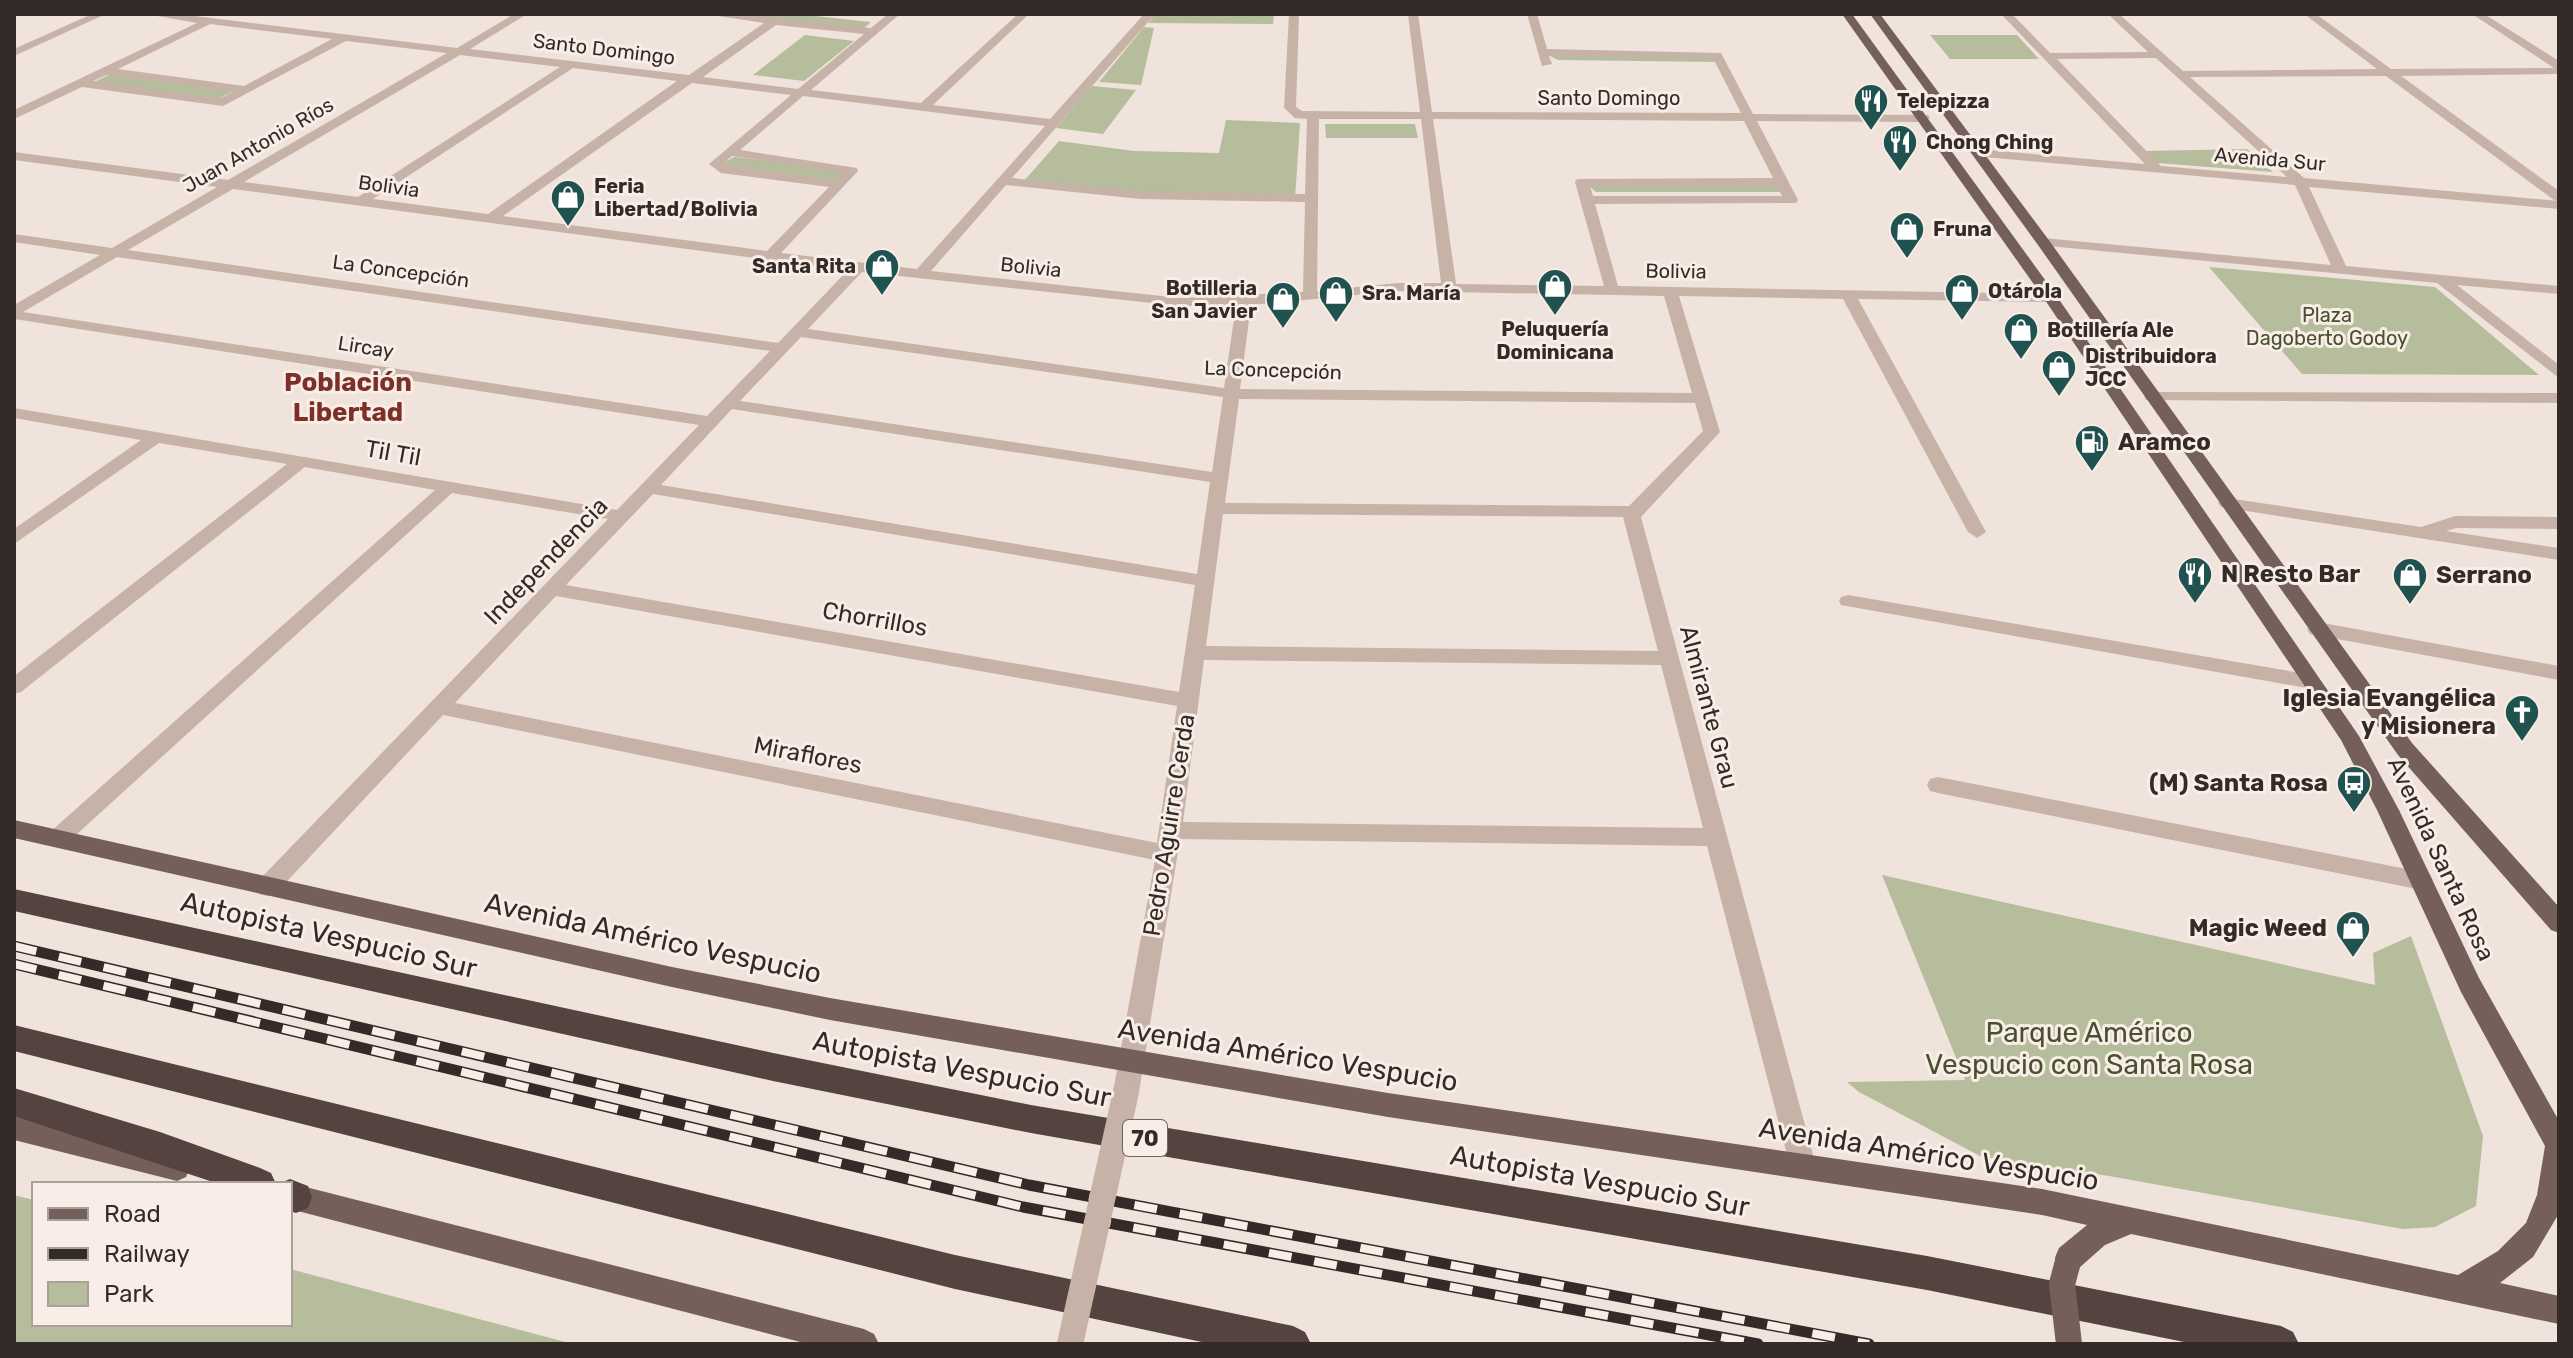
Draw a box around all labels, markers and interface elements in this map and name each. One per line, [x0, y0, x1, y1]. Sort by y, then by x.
street label: Santo Domingo [532, 28, 676, 70]
restaurant icon: Telepizza [1852, 82, 1890, 132]
street label: Santo Domingo [1537, 86, 1681, 110]
place label: Telepizza [1897, 89, 1990, 113]
street label: Juan Antonio Ríos [178, 92, 338, 198]
restaurant icon: Chong Ching [1881, 123, 1919, 173]
place label: Chong Ching [1926, 130, 2053, 154]
street label: Avenida Sur [2213, 142, 2327, 176]
street label: Bolivia [357, 170, 421, 202]
place label: Feria Libertad/Bolivia [594, 174, 758, 221]
shop icon: Feria Libertad/Bolivia [549, 178, 587, 228]
shop icon: Fruna [1888, 210, 1926, 260]
place label: Fruna [1933, 217, 1992, 241]
shop icon: Santa Rita [863, 247, 901, 297]
street label: La Concepción [331, 250, 471, 292]
street label: Bolivia [999, 252, 1063, 282]
place label: Santa Rita [752, 254, 856, 278]
street label: Bolivia [1645, 258, 1707, 284]
shop icon: Peluquería Dominicana [1536, 267, 1574, 317]
shop icon: Otárola [1943, 272, 1981, 322]
shop icon: Sra. María [1317, 274, 1355, 324]
place label: Botilleria San Javier [1151, 276, 1257, 323]
place label: Otárola [1988, 279, 2062, 303]
shop icon: Botilleria San Javier [1264, 280, 1302, 330]
place label: Sra. María [1362, 281, 1461, 305]
park label: Plaza Dagoberto Godoy [2246, 303, 2408, 350]
shop icon: Botillería Ale [2002, 311, 2040, 361]
place label: Peluquería Dominicana [1496, 317, 1614, 364]
place label: Botillería Ale [2047, 318, 2174, 342]
street label: Lircay [336, 331, 396, 363]
place label: Distribuidora JCC [2085, 344, 2217, 391]
shop icon: Distribuidora JCC [2040, 348, 2078, 398]
street label: La Concepción [1204, 356, 1342, 384]
district label: Población Libertad [284, 367, 412, 428]
fuel station icon: Aramco [2073, 423, 2111, 473]
place label: Aramco [2118, 428, 2211, 456]
street label: Til Til [363, 434, 423, 472]
street label: Independencia [478, 492, 614, 630]
restaurant icon: N Resto Bar [2176, 555, 2214, 605]
shop icon: Serrano [2391, 556, 2429, 606]
place label: N Resto Bar [2221, 560, 2360, 588]
place label: Serrano [2436, 561, 2532, 589]
street label: Chorrillos [820, 596, 930, 642]
street label: Almirante Grau [1674, 623, 1744, 791]
place label: Iglesia Evangélica y Misionera [2282, 684, 2496, 740]
church icon: Iglesia Evangélica y Misionera [2503, 693, 2541, 743]
street label: Pedro Aguirre Cerda [1138, 712, 1200, 938]
street label: Miraflores [752, 731, 864, 779]
street label: Avenida Santa Rosa [2382, 753, 2500, 965]
bus stop icon: (M) Santa Rosa [2335, 764, 2373, 814]
place label: (M) Santa Rosa [2149, 769, 2328, 797]
street label: Autopista Vespucio Sur [178, 885, 481, 985]
street label: Avenida Américo Vespucio [482, 886, 824, 990]
shop icon: Magic Weed [2334, 909, 2372, 959]
place label: Magic Weed [2189, 914, 2327, 942]
street label: Avenida Américo Vespucio [1116, 1012, 1460, 1098]
park label: Parque Américo Vespucio con Santa Rosa [1925, 1016, 2253, 1081]
street label: Autopista Vespucio Sur [810, 1024, 1114, 1114]
street label: Avenida Américo Vespucio [1757, 1111, 2101, 1197]
road number: 70 [1123, 1120, 1167, 1156]
street label: Autopista Vespucio Sur [1448, 1138, 1752, 1224]
legend [32, 1182, 292, 1326]
text: Road [104, 1200, 161, 1228]
text: Railway [104, 1240, 190, 1268]
text: Park [104, 1280, 155, 1308]

